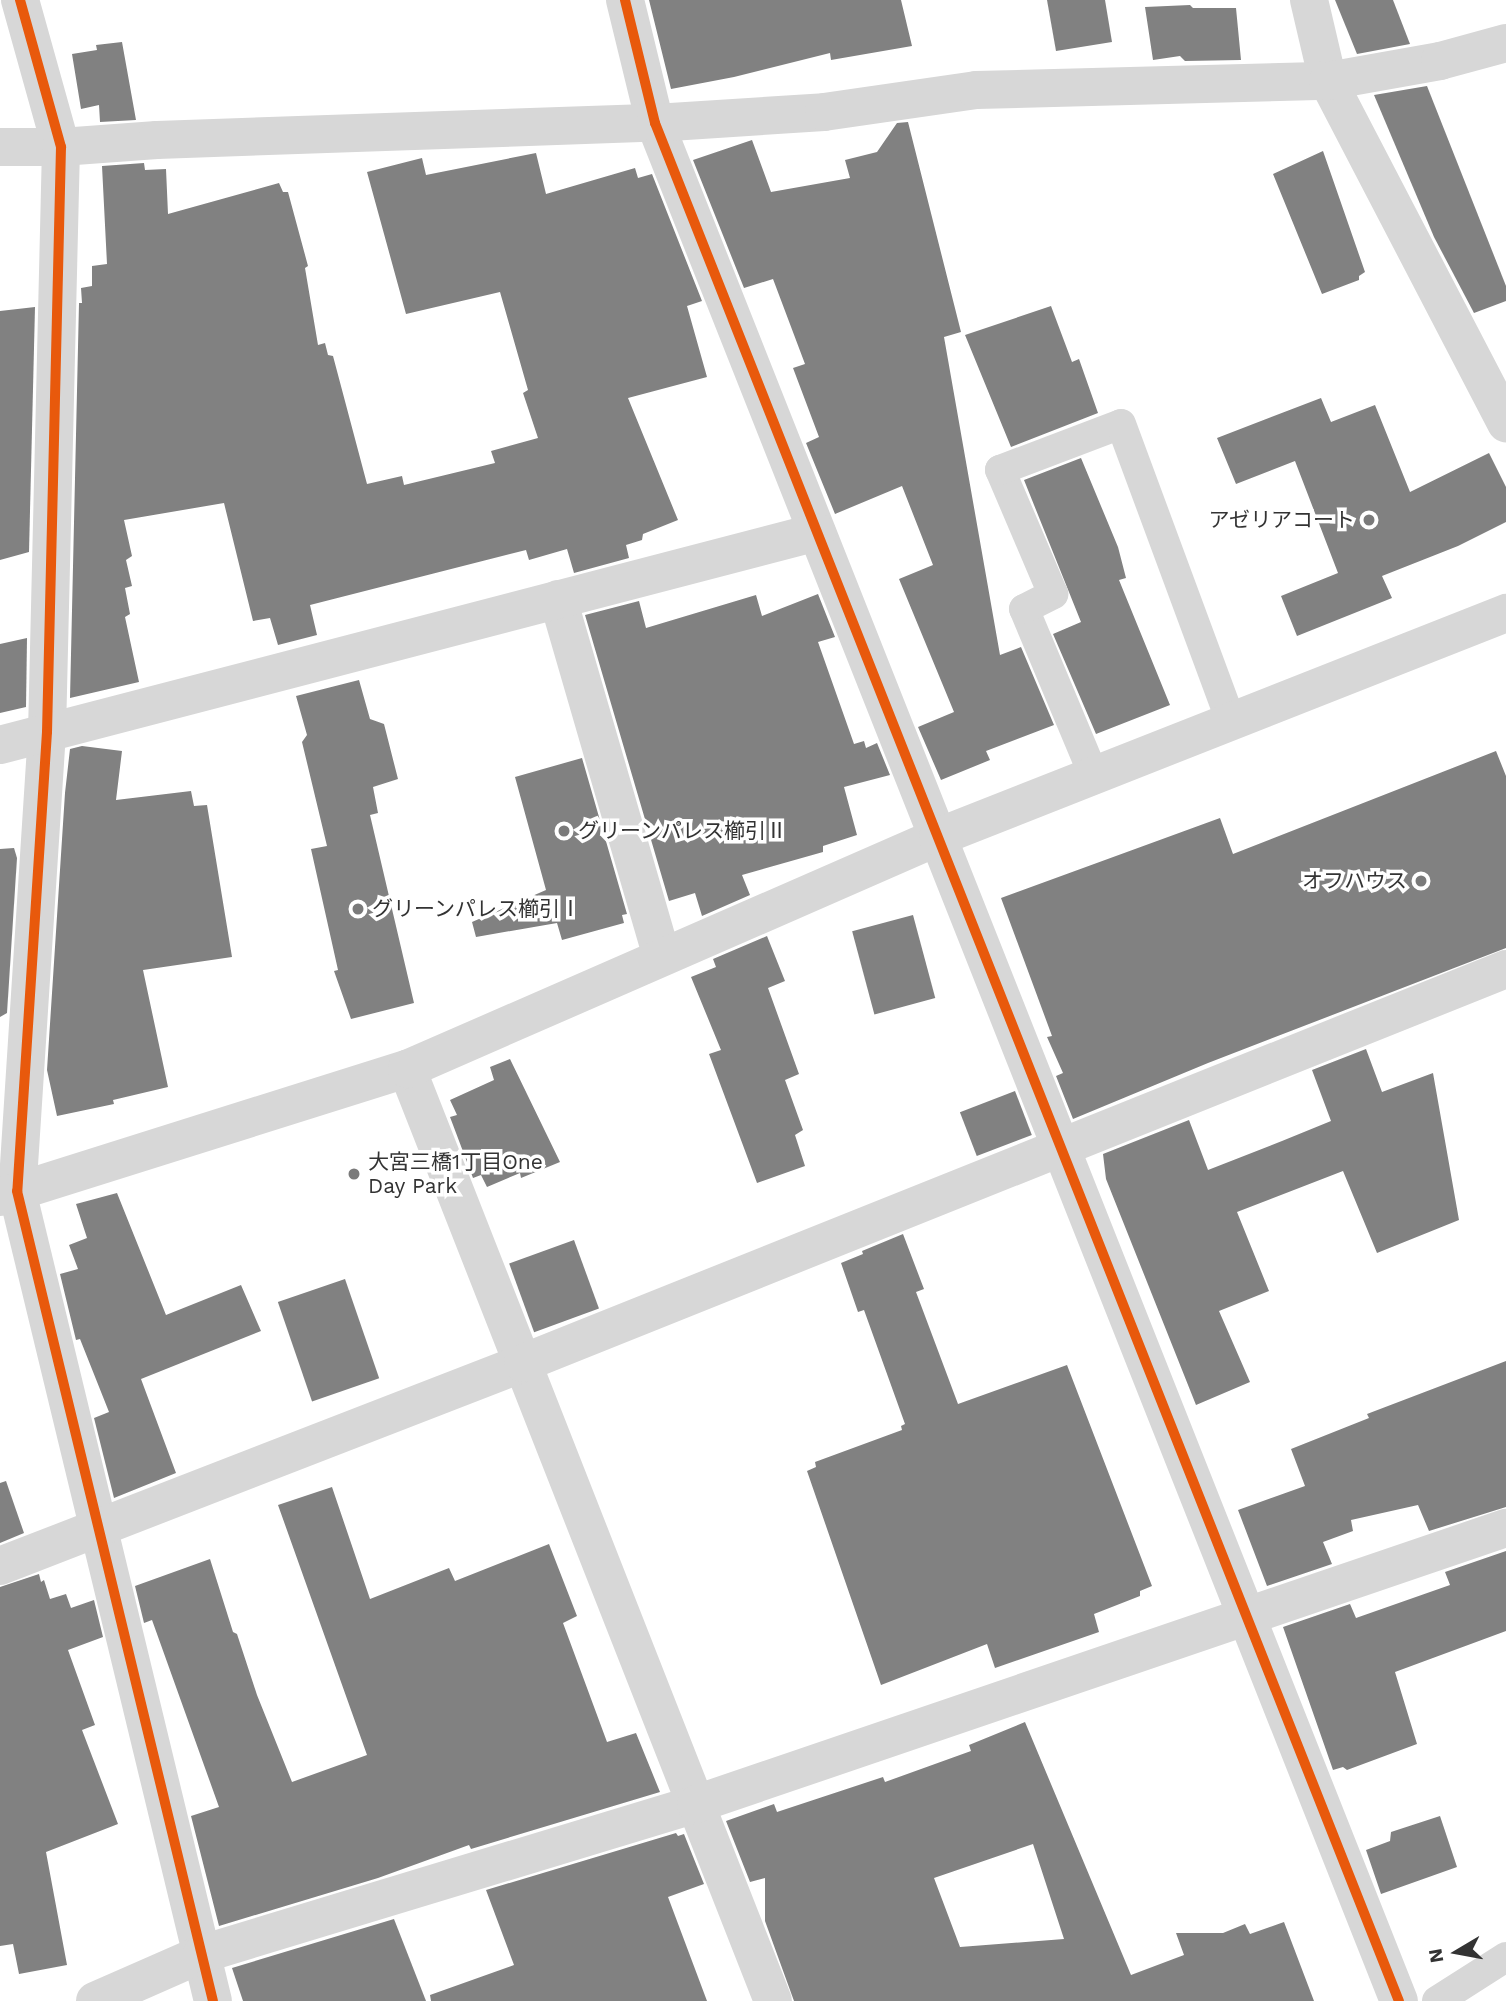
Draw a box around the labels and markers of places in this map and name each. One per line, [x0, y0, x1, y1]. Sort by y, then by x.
place label: アゼリアコート [1208, 507, 1355, 533]
marker: アゼリアコート [1361, 512, 1377, 528]
place label: グリーンパレス櫛引Ⅱ [578, 818, 788, 844]
marker: グリーンパレス櫛引Ⅱ [556, 823, 572, 839]
place label: オフハウス [1302, 868, 1407, 894]
marker: オフハウス [1413, 873, 1429, 889]
place label: グリーンパレス櫛引Ⅰ [372, 896, 582, 922]
marker: グリーンパレス櫛引Ⅰ [350, 901, 366, 917]
place label: 大宮三橋1丁目One Day Park [368, 1149, 543, 1199]
marker: 大宮三橋1丁目One Day Park [346, 1166, 362, 1182]

